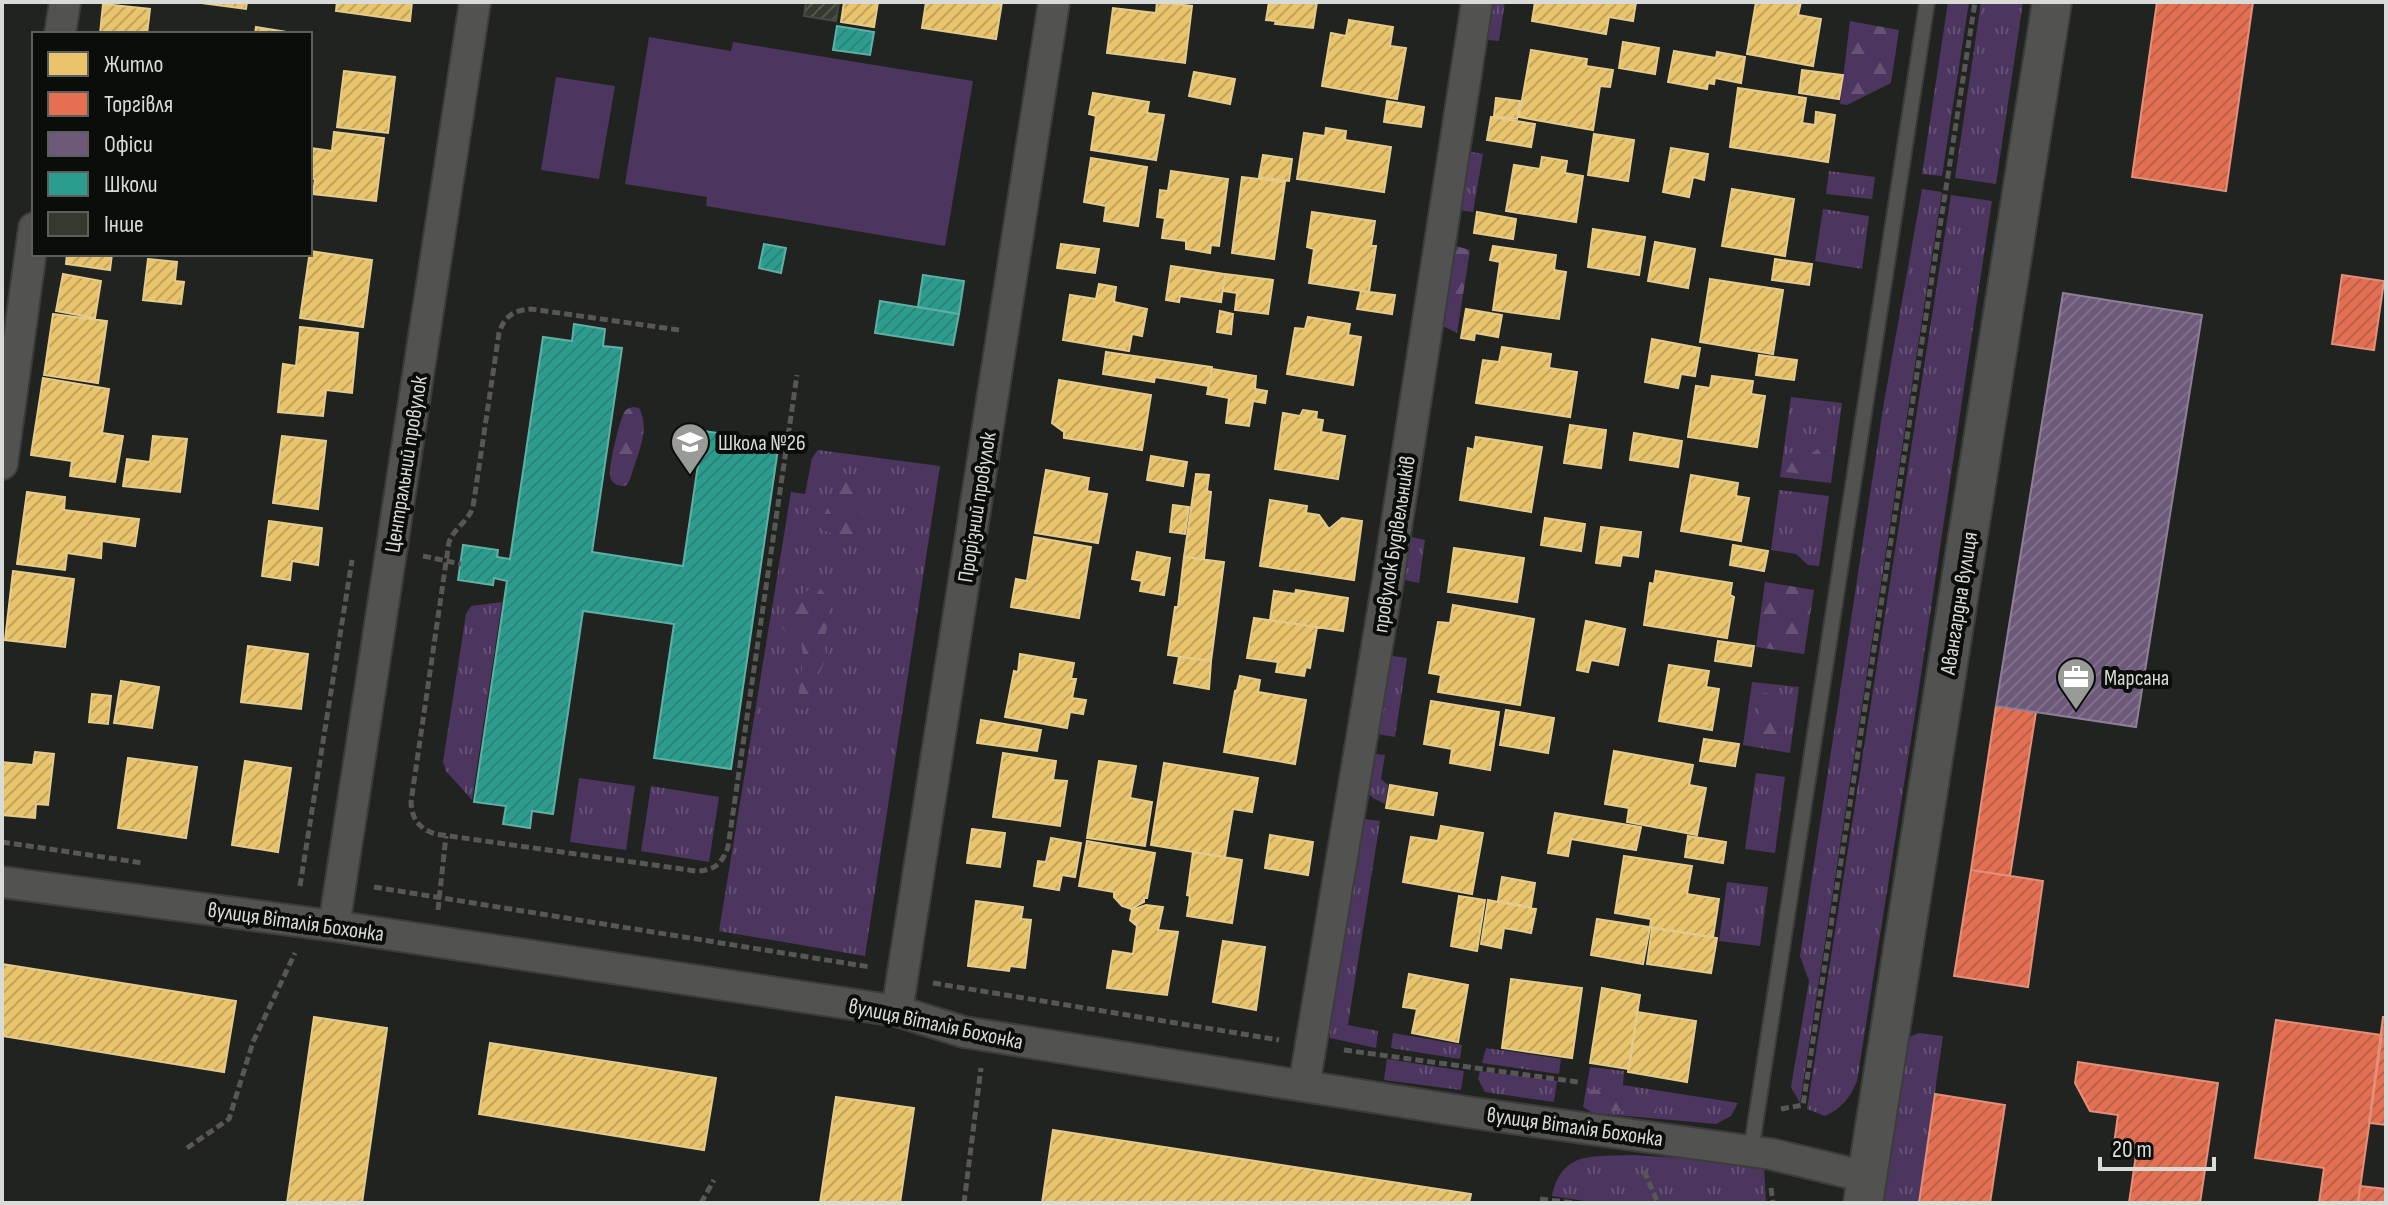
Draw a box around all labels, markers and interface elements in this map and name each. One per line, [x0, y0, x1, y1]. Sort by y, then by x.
legend [32, 32, 312, 256]
text: Житло [104, 50, 164, 79]
text: Торгівля [104, 90, 173, 119]
text: Офіси [104, 130, 153, 159]
text: Школи [104, 170, 158, 199]
text: Інше [104, 210, 144, 239]
street label: Центральний провулок [379, 373, 434, 554]
school or university icon: Школа №26 [669, 421, 711, 476]
street label: Прорізний провулок [952, 429, 1003, 584]
place label: Школа №26 [718, 430, 806, 457]
street label: провулок Будівельників [1367, 454, 1422, 635]
street label: Авангардна вулиця [1935, 530, 1984, 678]
office icon: Марсана [2055, 656, 2097, 711]
place label: Марсана [2104, 665, 2169, 692]
street label: вулиця Віталія Бохонка [206, 897, 386, 948]
street label: вулиця Віталія Бохонка [846, 993, 1025, 1056]
street label: вулиця Віталія Бохонка [1485, 1102, 1665, 1153]
scale bar [2100, 1121, 2214, 1171]
text: 20 m [2112, 1135, 2152, 1164]

